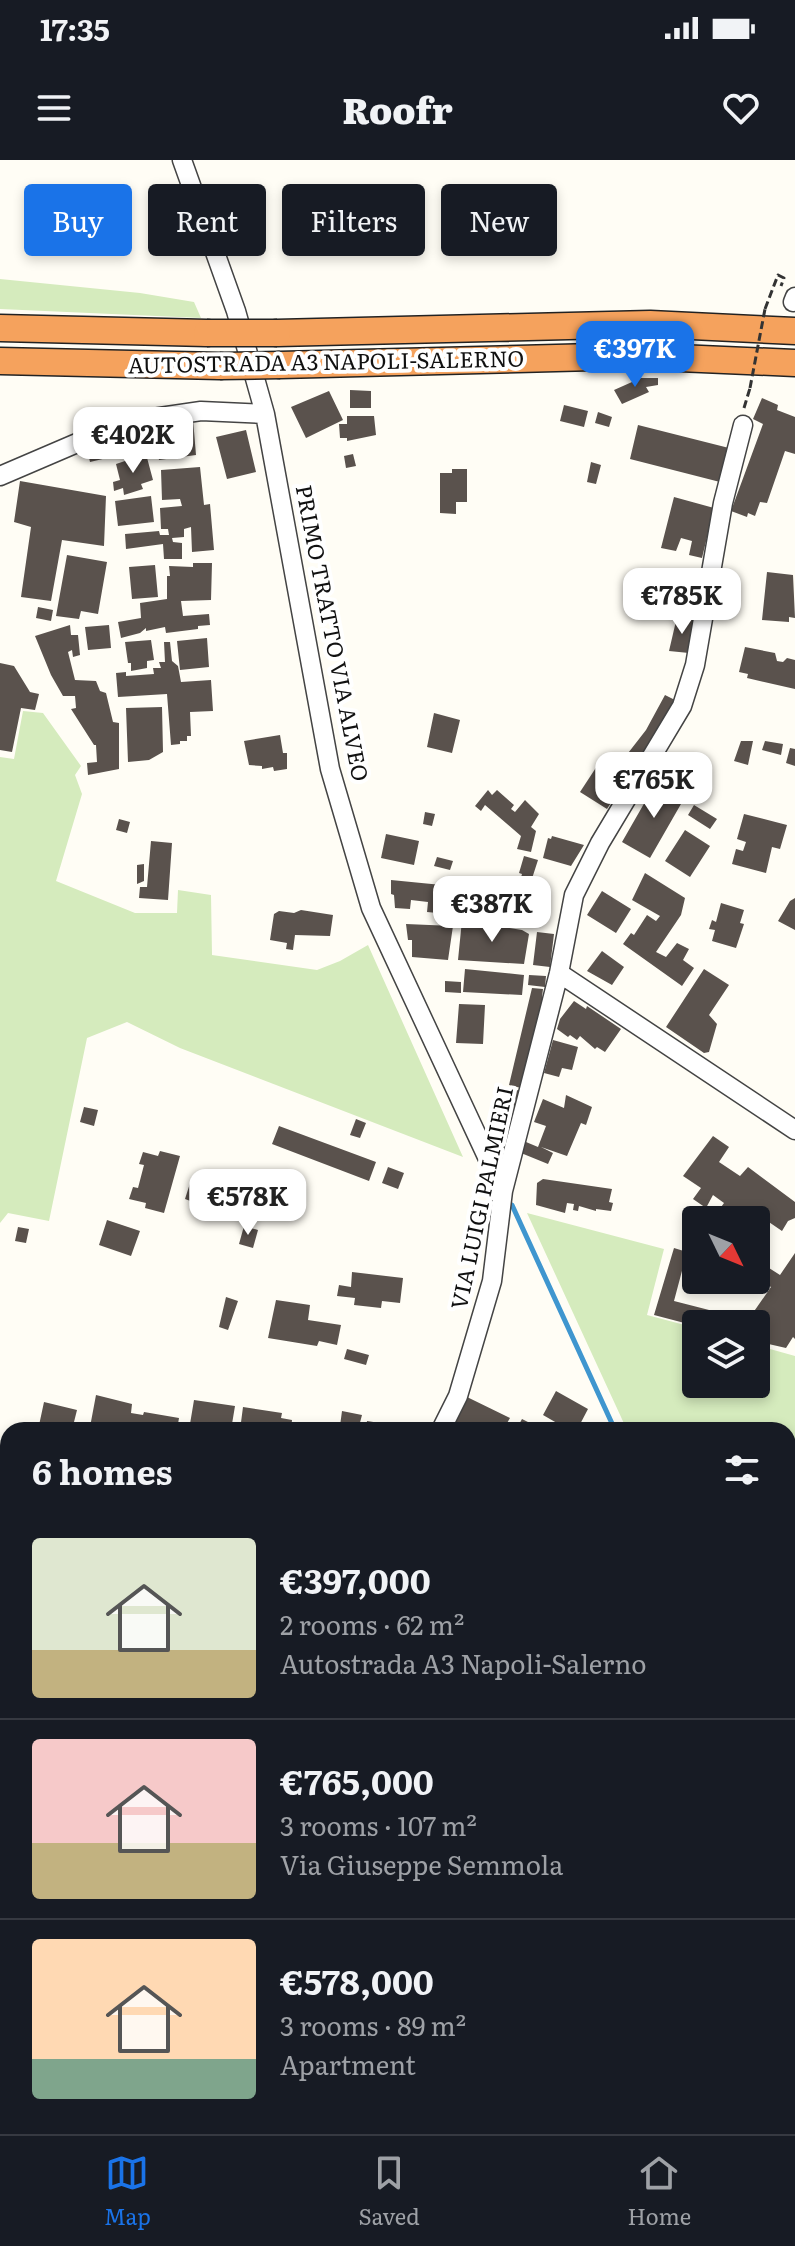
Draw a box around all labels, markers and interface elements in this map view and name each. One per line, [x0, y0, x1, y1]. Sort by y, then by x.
text: 17:35 [40, 6, 110, 50]
text: Roofr [342, 82, 453, 135]
icon: menu [32, 86, 76, 130]
icon: heart [719, 86, 763, 130]
chip: Buy [24, 184, 132, 256]
chip: Rent [148, 184, 266, 256]
chip: Filters [282, 184, 425, 256]
chip: New [441, 184, 557, 256]
pin: €397K [579, 321, 691, 389]
text: €397K [594, 327, 676, 366]
street label: AUTOSTRADA A3 NAPOLI-SALERNO [127, 341, 524, 380]
pin: €402K [77, 407, 189, 475]
text: €402K [91, 413, 175, 452]
street label: PRIMO TRATTO VIA ALVEO [289, 482, 378, 784]
pin: €785K [626, 568, 738, 636]
text: €785K [641, 574, 723, 613]
pin: €765K [598, 752, 710, 820]
text: €765K [613, 758, 695, 797]
pin: €387K [436, 876, 548, 944]
text: €387K [451, 882, 533, 921]
street label: VIA LUIGI PALMIERI [441, 1083, 520, 1312]
pin: €578K [192, 1169, 304, 1237]
text: €578K [207, 1175, 289, 1214]
north arrow [682, 1206, 770, 1294]
map controls [682, 1206, 770, 1398]
button: layers [682, 1310, 770, 1398]
text: 6 homes [32, 1445, 172, 1495]
icon: filters [720, 1448, 764, 1492]
text: €397,000 [280, 1554, 431, 1604]
icon: home [96, 1570, 192, 1666]
text: 2 rooms · 62 m² [280, 1604, 464, 1643]
text: Autostrada A3 Napoli-Salerno [280, 1643, 647, 1682]
text: €765,000 [280, 1755, 434, 1805]
icon: home [96, 1771, 192, 1867]
text: 3 rooms · 107 m² [280, 1805, 477, 1844]
text: Via Giuseppe Semmola [280, 1844, 563, 1883]
text: €578,000 [280, 1955, 434, 2005]
icon: home [96, 1971, 192, 2067]
text: 3 rooms · 89 m² [280, 2005, 466, 2044]
text: Apartment [280, 2044, 416, 2083]
tab: Map [104, 2151, 151, 2232]
tab: Saved [358, 2151, 420, 2232]
tab: Home [628, 2151, 691, 2232]

